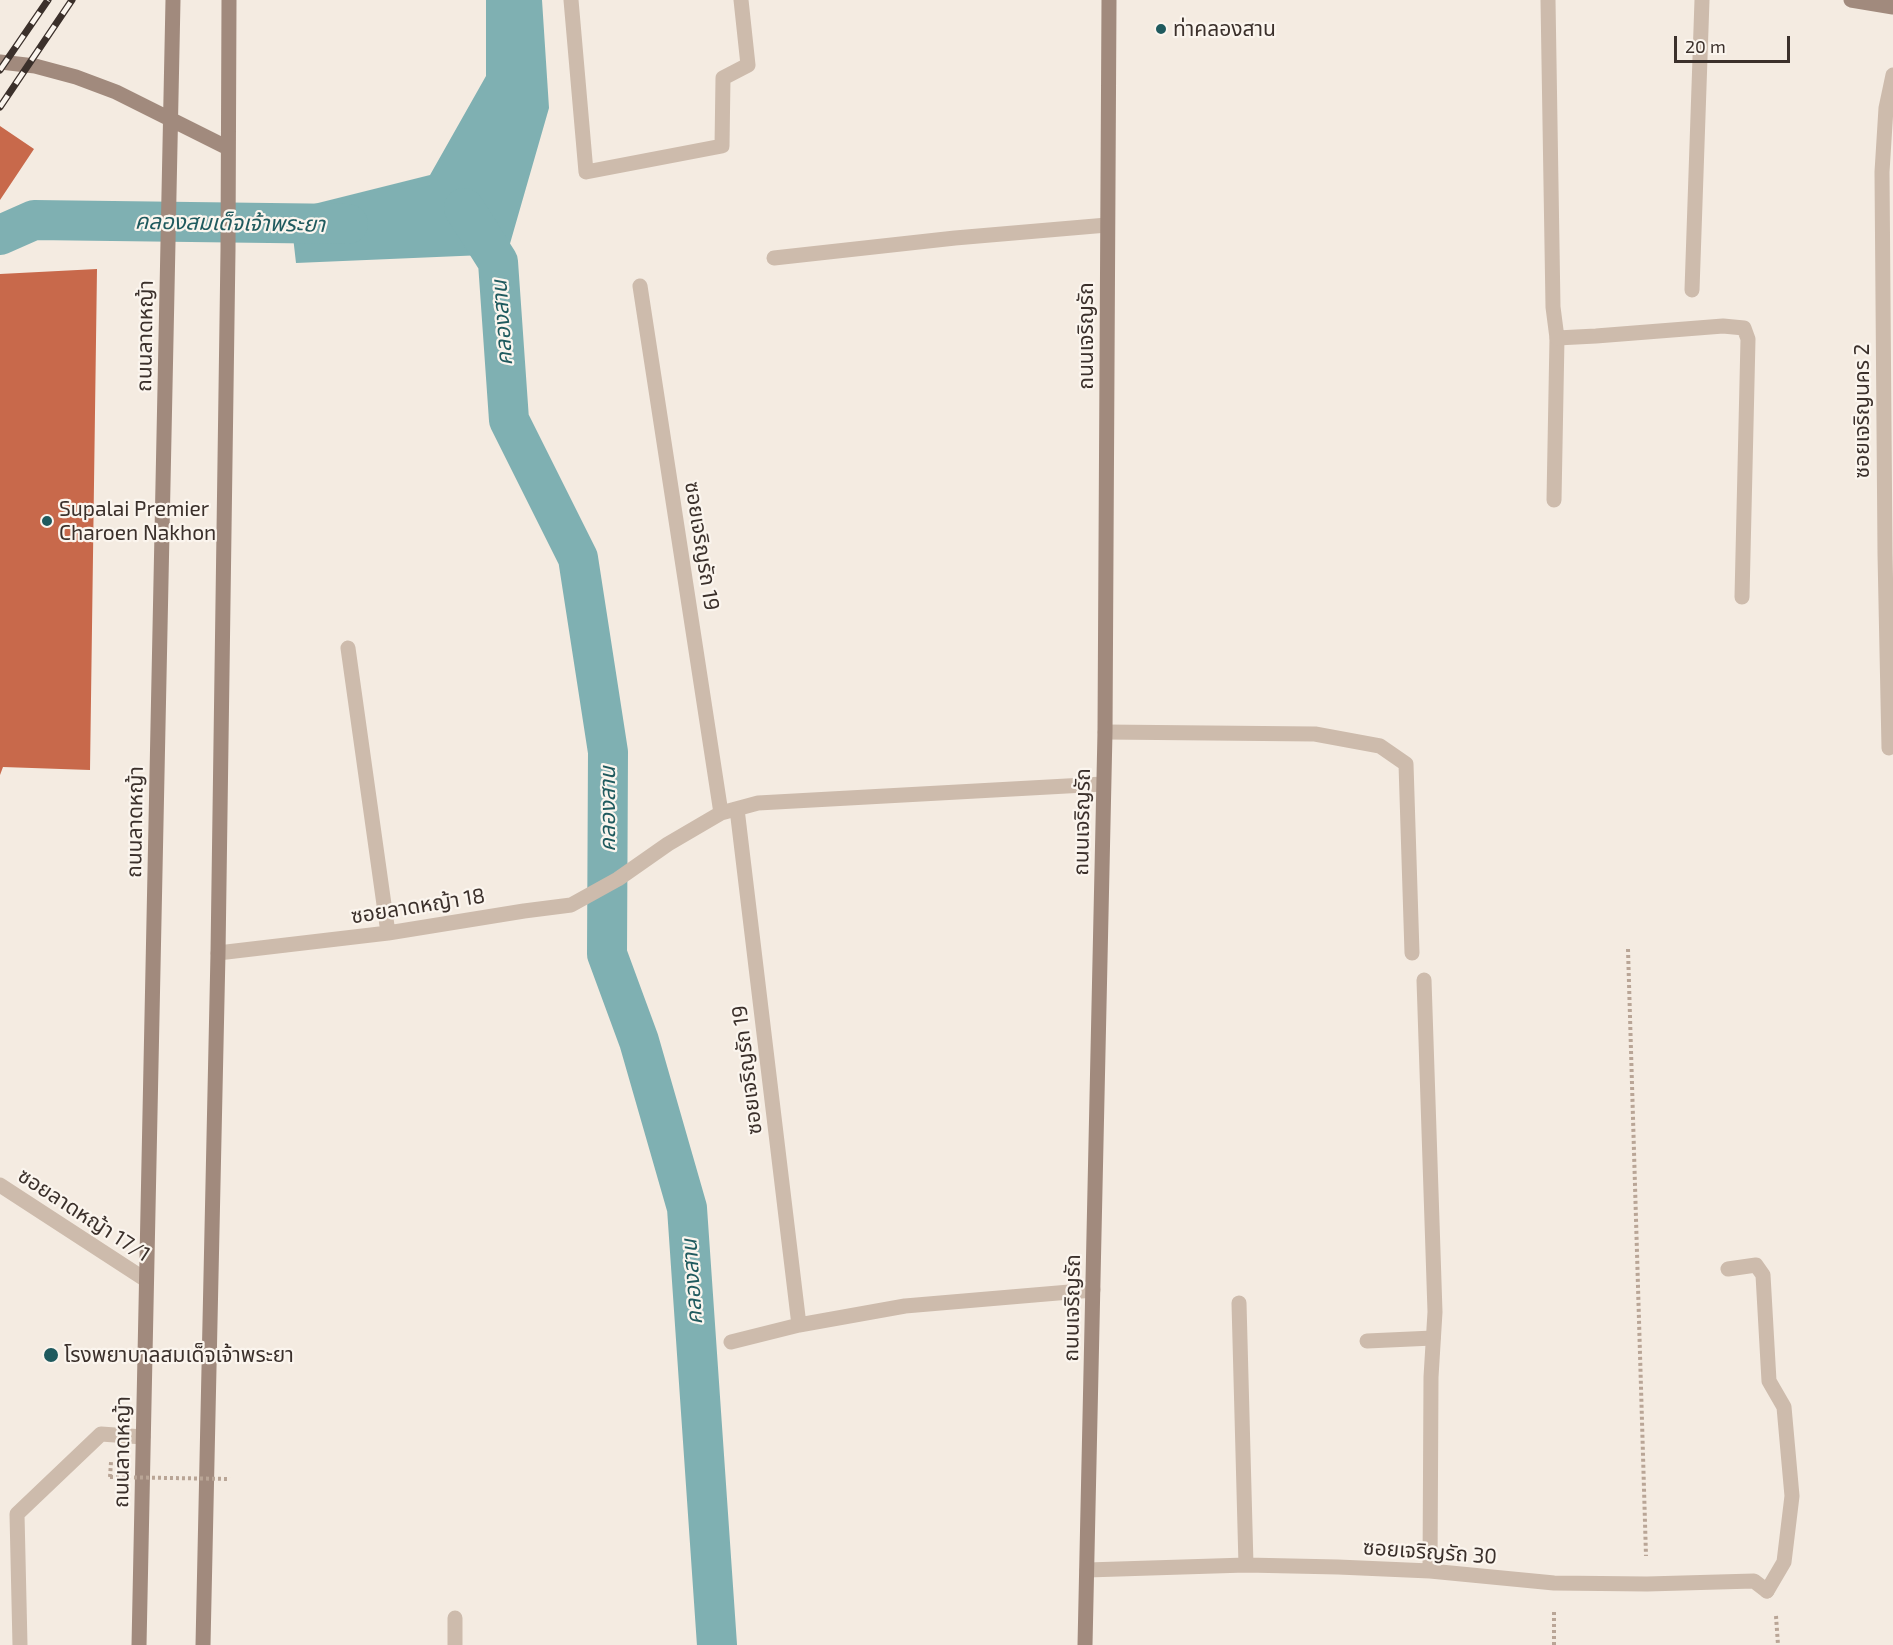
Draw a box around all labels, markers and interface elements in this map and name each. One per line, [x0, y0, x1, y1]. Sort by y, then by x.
place label: ท่าคลองสาน [1173, 16, 1276, 42]
marker: ท่าคลองสาน [1154, 22, 1168, 36]
scale bar [1677, 24, 1792, 62]
text: 20 m [1685, 35, 1726, 57]
water label: คลองสมเด็จเจ้าพระยา [135, 208, 325, 238]
water label: คลองสาน [486, 279, 518, 367]
street label: ถนนลาดหญ้า [131, 280, 159, 392]
street label: ถนนเจริญรัถ [1073, 282, 1099, 390]
street label: ซอยเจริญนคร 2 [1849, 344, 1875, 478]
street label: ซอยเจริญรัถ 19 [679, 480, 725, 612]
place label: Supalai Premier Charoen Nakhon [59, 496, 216, 546]
marker: Supalai Premier Charoen Nakhon [40, 514, 54, 528]
street label: ถนนลาดหญ้า [121, 766, 149, 878]
water label: คลองสาน [595, 766, 621, 852]
street label: ถนนเจริญรัถ [1068, 768, 1096, 876]
street label: ซอยลาดหญ้า 18 [349, 883, 487, 929]
street label: ซอยเจริญรัถ 19 [727, 1004, 767, 1136]
street label: ซอยลาดหญ้า 17/1 [13, 1163, 155, 1267]
water label: คลองสาน [676, 1238, 708, 1326]
street label: ถนนเจริญรัถ [1058, 1254, 1086, 1362]
place label: โรงพยาบาลสมเด็จเจ้าพระยา [64, 1342, 294, 1368]
marker: โรงพยาบาลสมเด็จเจ้าพระยา [42, 1346, 60, 1364]
street label: ถนนลาดหญ้า [108, 1396, 136, 1508]
street label: ซอยเจริญรัถ 30 [1362, 1535, 1498, 1569]

